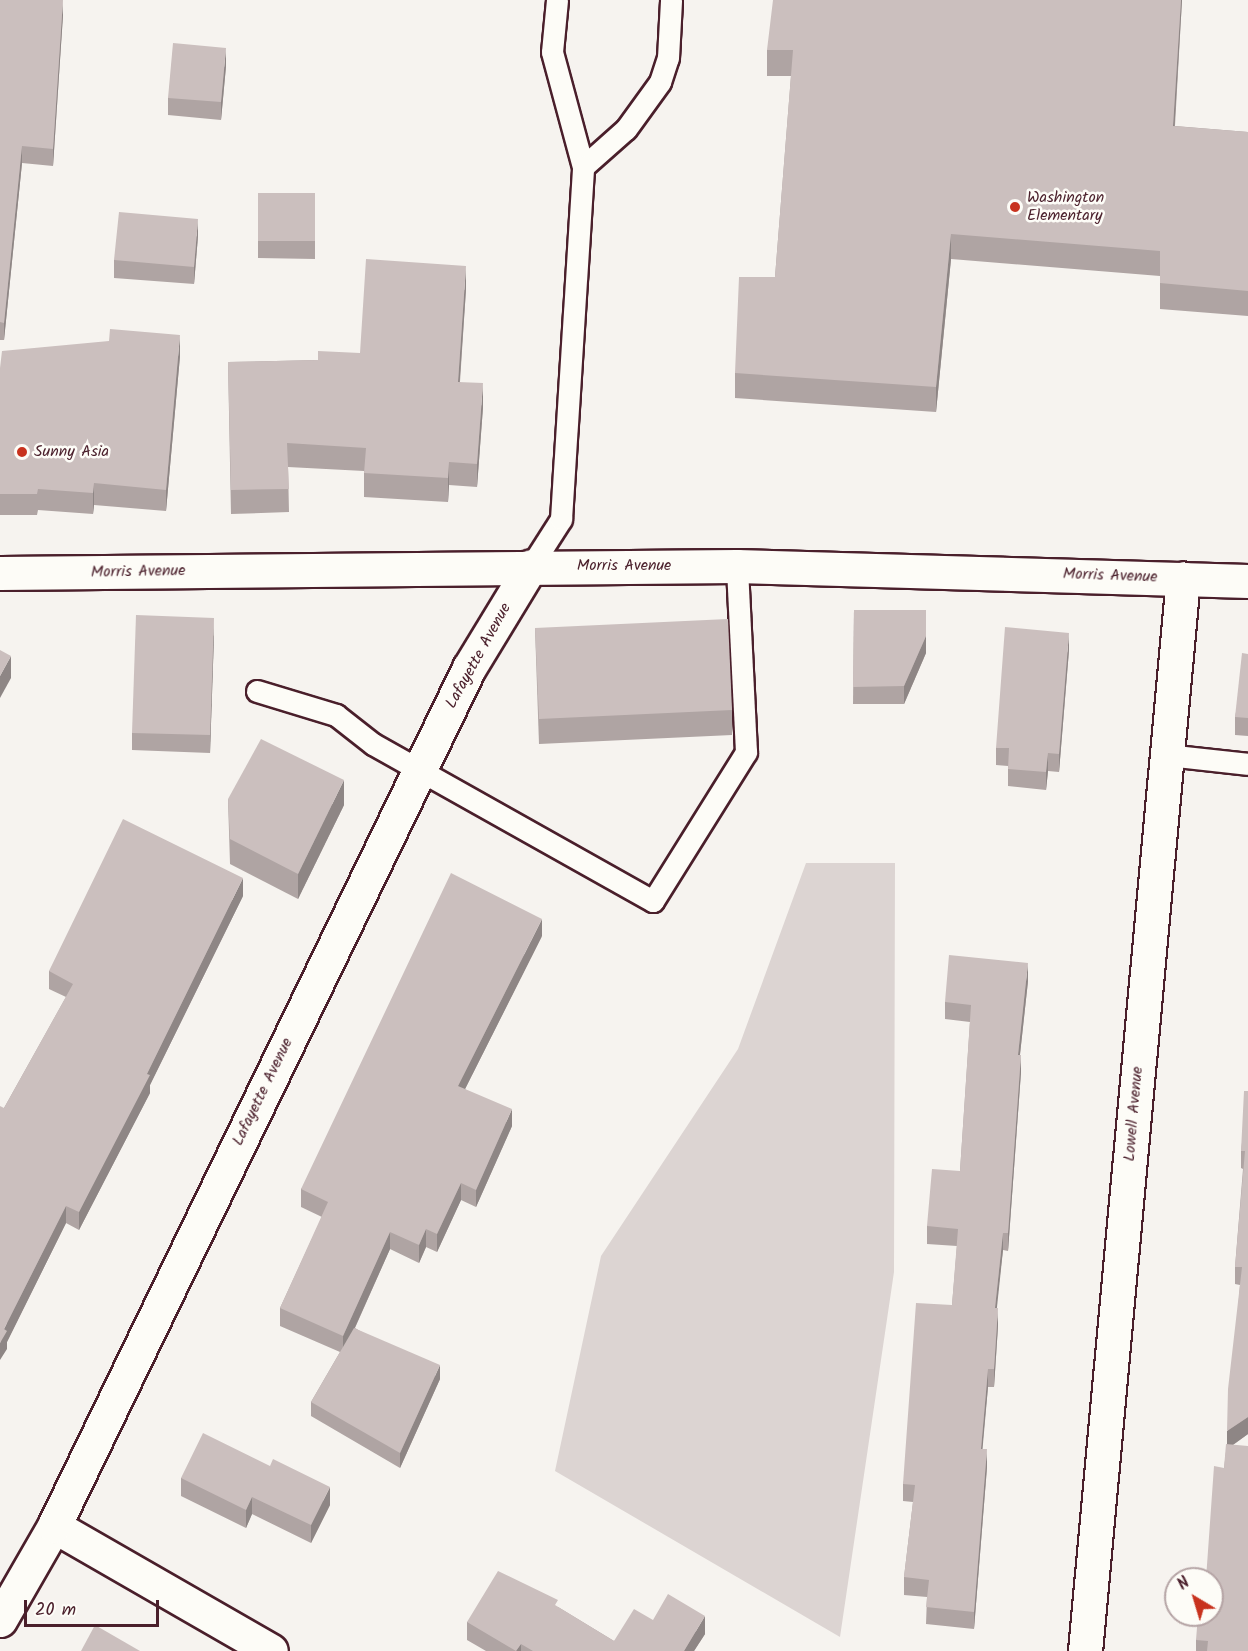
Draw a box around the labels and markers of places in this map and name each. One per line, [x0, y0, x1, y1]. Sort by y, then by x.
place label: Washington Elementary [1027, 188, 1104, 226]
marker: Washington Elementary [1008, 200, 1022, 214]
place label: Sunny Asia [34, 442, 109, 462]
marker: Sunny Asia [15, 445, 29, 459]

